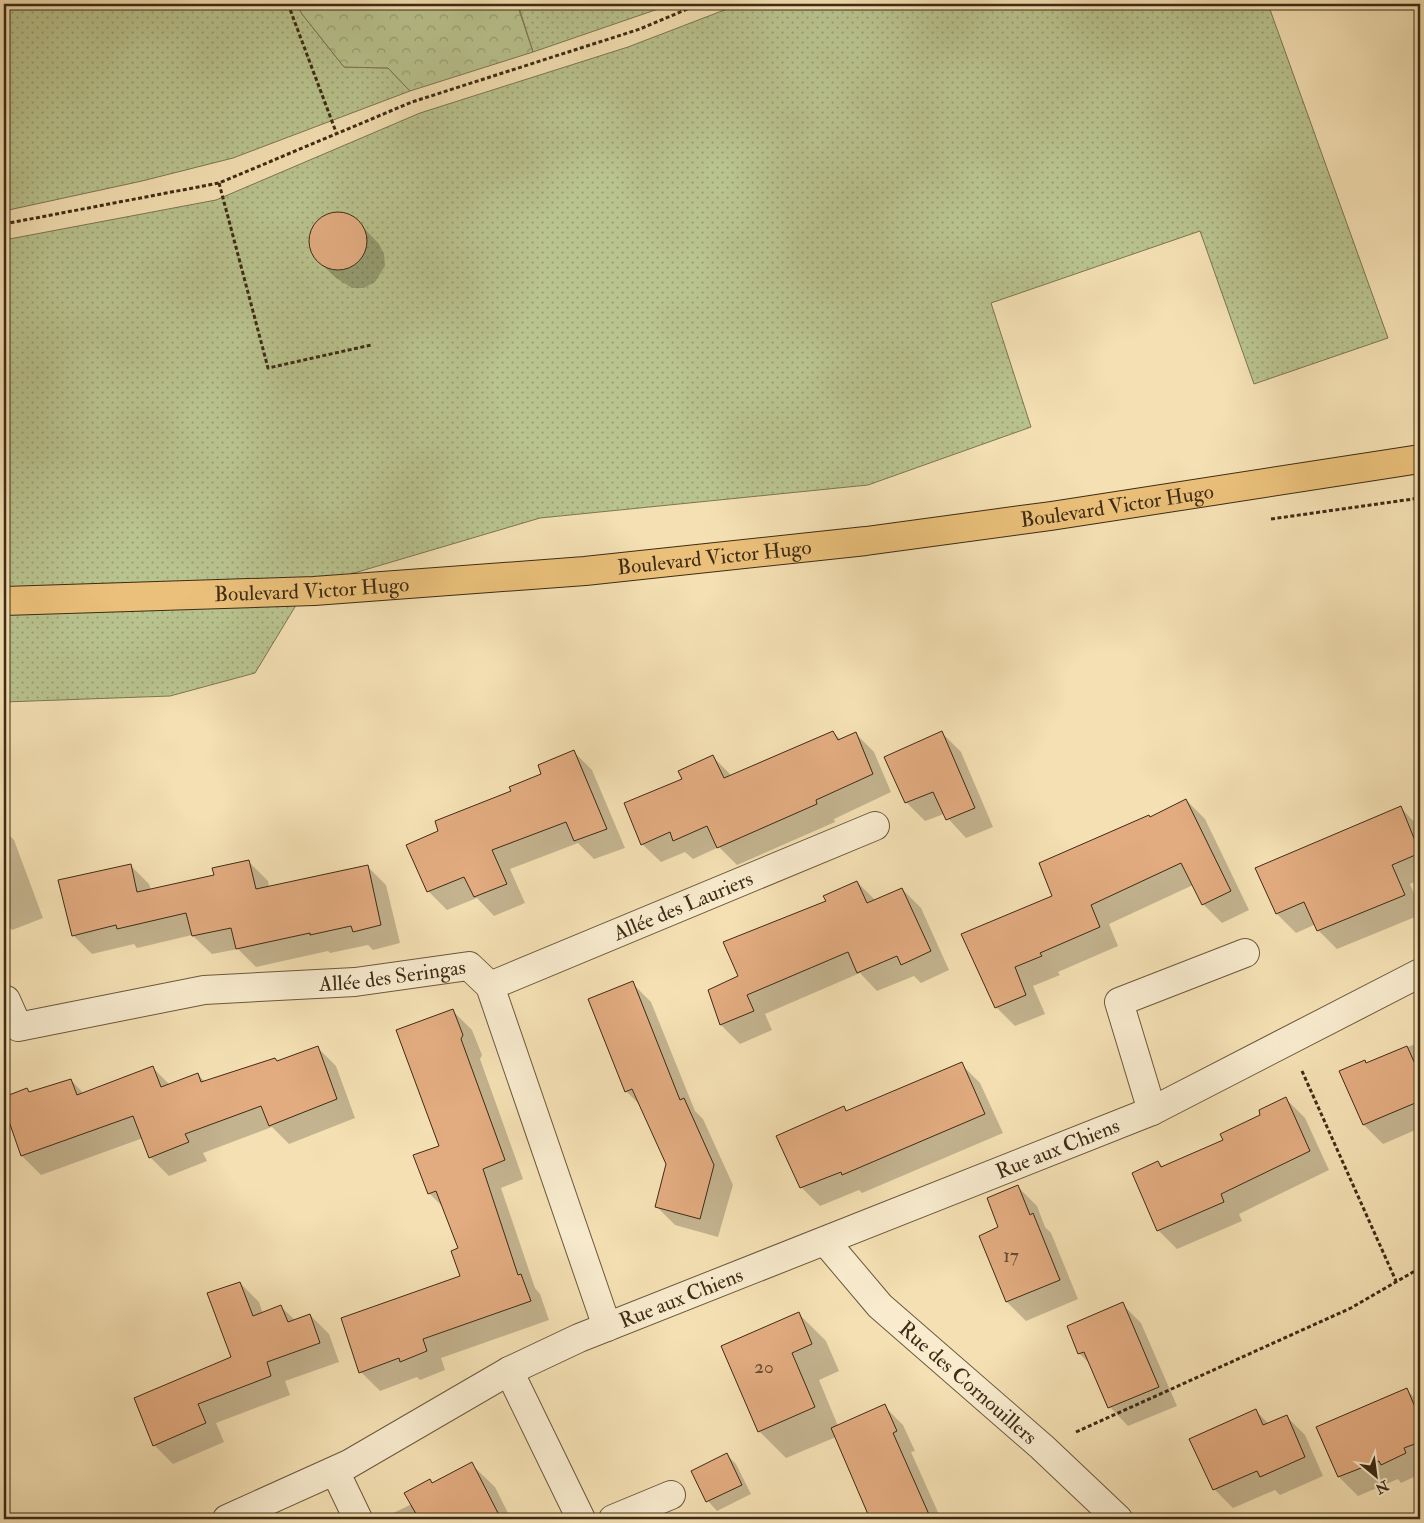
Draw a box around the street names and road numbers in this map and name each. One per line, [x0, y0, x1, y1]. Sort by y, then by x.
street label: Boulevard Victor Hugo [1019, 478, 1216, 534]
street label: Boulevard Victor Hugo [616, 534, 813, 581]
street label: Boulevard Victor Hugo [214, 571, 410, 608]
street label: Allée des Lauriers [608, 865, 757, 948]
street label: Allée des Seringas [317, 954, 467, 998]
street label: Rue aux Chiens [992, 1112, 1124, 1186]
street label: Rue aux Chiens [615, 1261, 747, 1335]
street label: Rue des Cornouillers [893, 1316, 1043, 1451]

